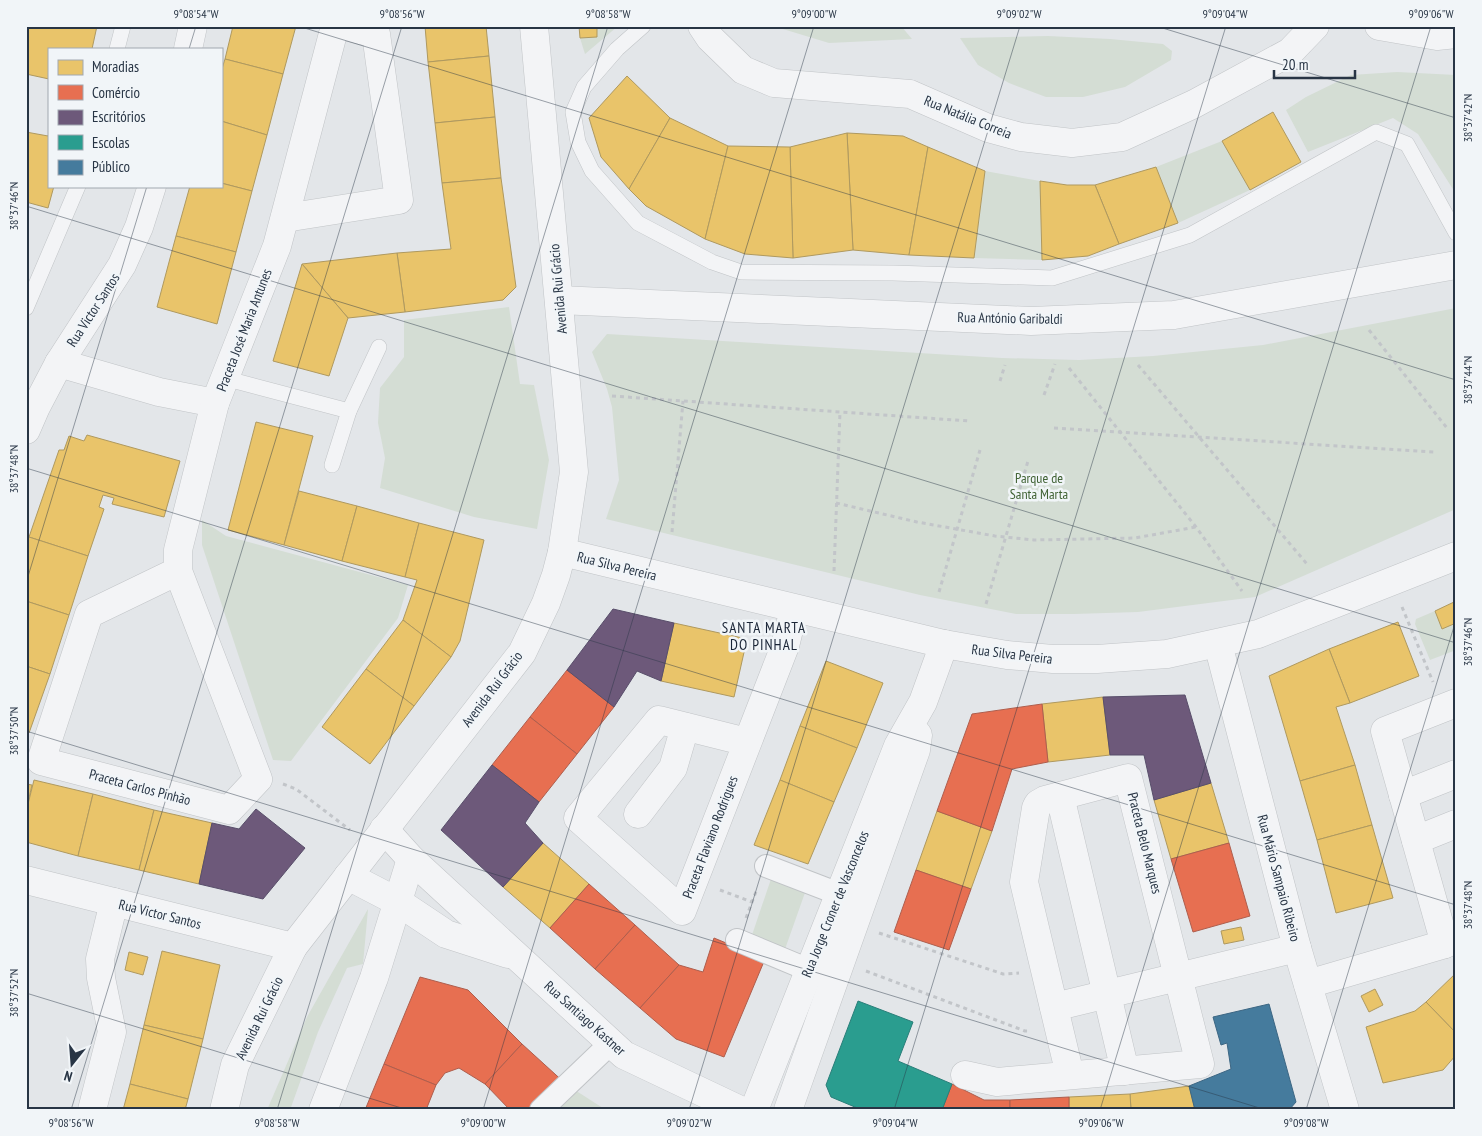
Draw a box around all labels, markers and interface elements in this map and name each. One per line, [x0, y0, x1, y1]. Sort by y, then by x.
text: 9°08'54"W [173, 6, 219, 21]
text: 9°08'56"W [379, 6, 425, 21]
text: 9°08'58"W [585, 6, 631, 21]
text: 9°09'00"W [791, 6, 837, 21]
text: 9°09'02"W [996, 6, 1042, 21]
text: 9°09'04"W [1202, 6, 1248, 21]
text: 9°09'06"W [1408, 6, 1454, 21]
legend [48, 48, 222, 188]
scale bar [1274, 48, 1356, 80]
text: 20 m [1282, 55, 1308, 74]
text: Moradias [92, 57, 139, 76]
text: Comércio [92, 83, 140, 102]
street label: Rua Natália Correia [922, 91, 1014, 143]
text: 38°37'42"N [1460, 94, 1475, 142]
text: Escritórios [92, 107, 146, 126]
text: Escolas [92, 133, 130, 152]
text: Público [92, 157, 130, 176]
text: 38°37'46"N [6, 182, 21, 230]
street label: Avenida Rui Grácio [545, 243, 571, 335]
street label: Praceta José Maria Antunes [212, 266, 276, 394]
street label: Rua Victor Santos [62, 269, 124, 350]
street label: Rua António Garibaldi [957, 308, 1063, 328]
text: 38°37'44"N [1460, 356, 1475, 404]
text: 38°37'48"N [6, 445, 21, 493]
park label: Parque de Santa Marta [1010, 469, 1068, 503]
street label: Rua Silva Pereira [575, 547, 659, 585]
district label: SANTA MARTA DO PINHAL [722, 618, 806, 654]
text: 38°37'46"N [1460, 618, 1475, 666]
street label: Rua Silva Pereira [970, 640, 1054, 668]
street label: Avenida Rui Grácio [458, 647, 526, 731]
text: 38°37'50"N [6, 707, 21, 755]
street label: Praceta Carlos Pinhão [87, 765, 193, 809]
street label: Praceta Flaviano Rodrigues [678, 773, 742, 901]
street label: Praceta Belo Marques [1124, 790, 1166, 896]
street label: Rua Mário Sampaio Ribeiro [1253, 813, 1305, 943]
street label: Rua Jorge Croner de Vasconcelos [797, 828, 873, 980]
text: 38°37'48"N [1460, 881, 1475, 929]
street label: Rua Victor Santos [117, 895, 203, 933]
text: 38°37'52"N [6, 969, 21, 1017]
street label: Avenida Rui Grácio [231, 973, 287, 1063]
street label: Rua Santiago Kastner [541, 977, 629, 1059]
north arrow [48, 1038, 98, 1088]
text: N [62, 1067, 74, 1086]
text: 9°08'56"W [48, 1115, 94, 1130]
text: 9°08'58"W [254, 1115, 300, 1130]
text: 9°09'00"W [460, 1115, 506, 1130]
text: 9°09'02"W [666, 1115, 712, 1130]
text: 9°09'04"W [872, 1115, 918, 1130]
text: 9°09'06"W [1078, 1115, 1124, 1130]
text: 9°09'08"W [1283, 1115, 1329, 1130]

